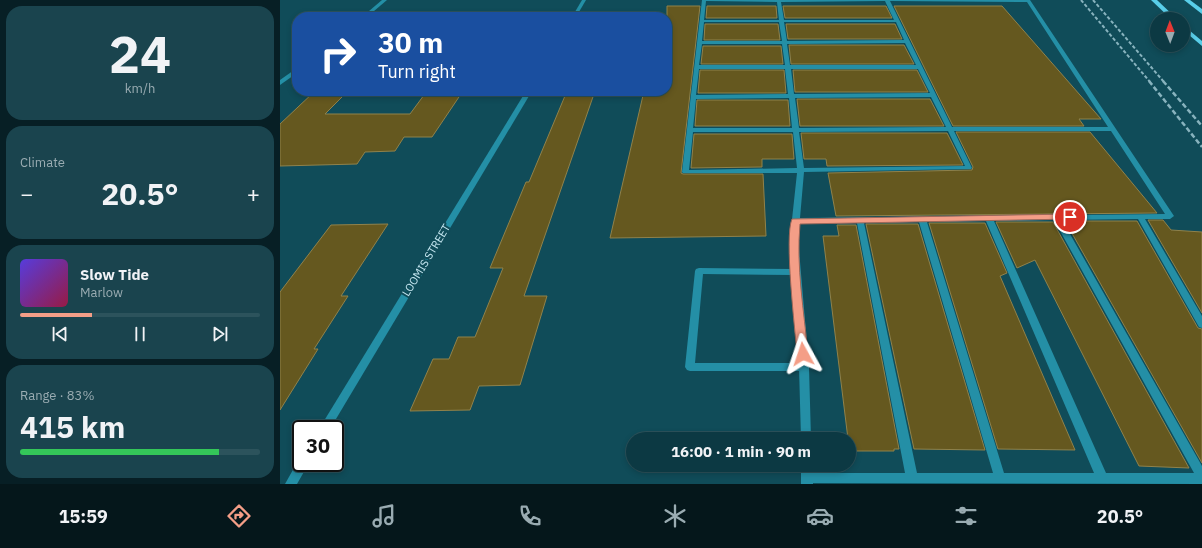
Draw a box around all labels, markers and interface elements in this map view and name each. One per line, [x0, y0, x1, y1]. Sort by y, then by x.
north arrow [1150, 12, 1190, 52]
map controls [1150, 12, 1190, 52]
text: 24 [109, 20, 171, 87]
text: 30 m [378, 24, 443, 61]
icon: right [312, 28, 364, 80]
text: Turn right [378, 60, 456, 83]
text: km/h [125, 80, 155, 97]
text: Climate [20, 154, 65, 171]
text: 20.5° [101, 174, 179, 213]
text: − [20, 179, 33, 208]
text: + [247, 179, 260, 208]
pin [1053, 200, 1087, 234]
icon: arrive [1059, 206, 1081, 228]
street label: LOOMIS STREET [399, 221, 453, 299]
text: Slow Tide [80, 265, 149, 284]
text: Marlow [80, 284, 123, 301]
icon: previous [49, 323, 71, 345]
icon: pause [129, 323, 151, 345]
icon: next [209, 323, 231, 345]
position arrow [782, 333, 824, 375]
text: Range · 83% [20, 387, 94, 404]
text: 415 km [20, 407, 125, 446]
speed limit sign: 30 [292, 420, 344, 472]
text: 16:00 · 1 min · 90 m [671, 442, 811, 461]
icon: directions [225, 502, 253, 530]
icon: music [370, 502, 398, 530]
icon: phone [516, 502, 544, 530]
icon: climate [661, 502, 689, 530]
icon: car [806, 502, 834, 530]
icon: filters [952, 502, 980, 530]
text: 15:59 [59, 505, 108, 528]
text: 20.5° [1097, 505, 1143, 528]

